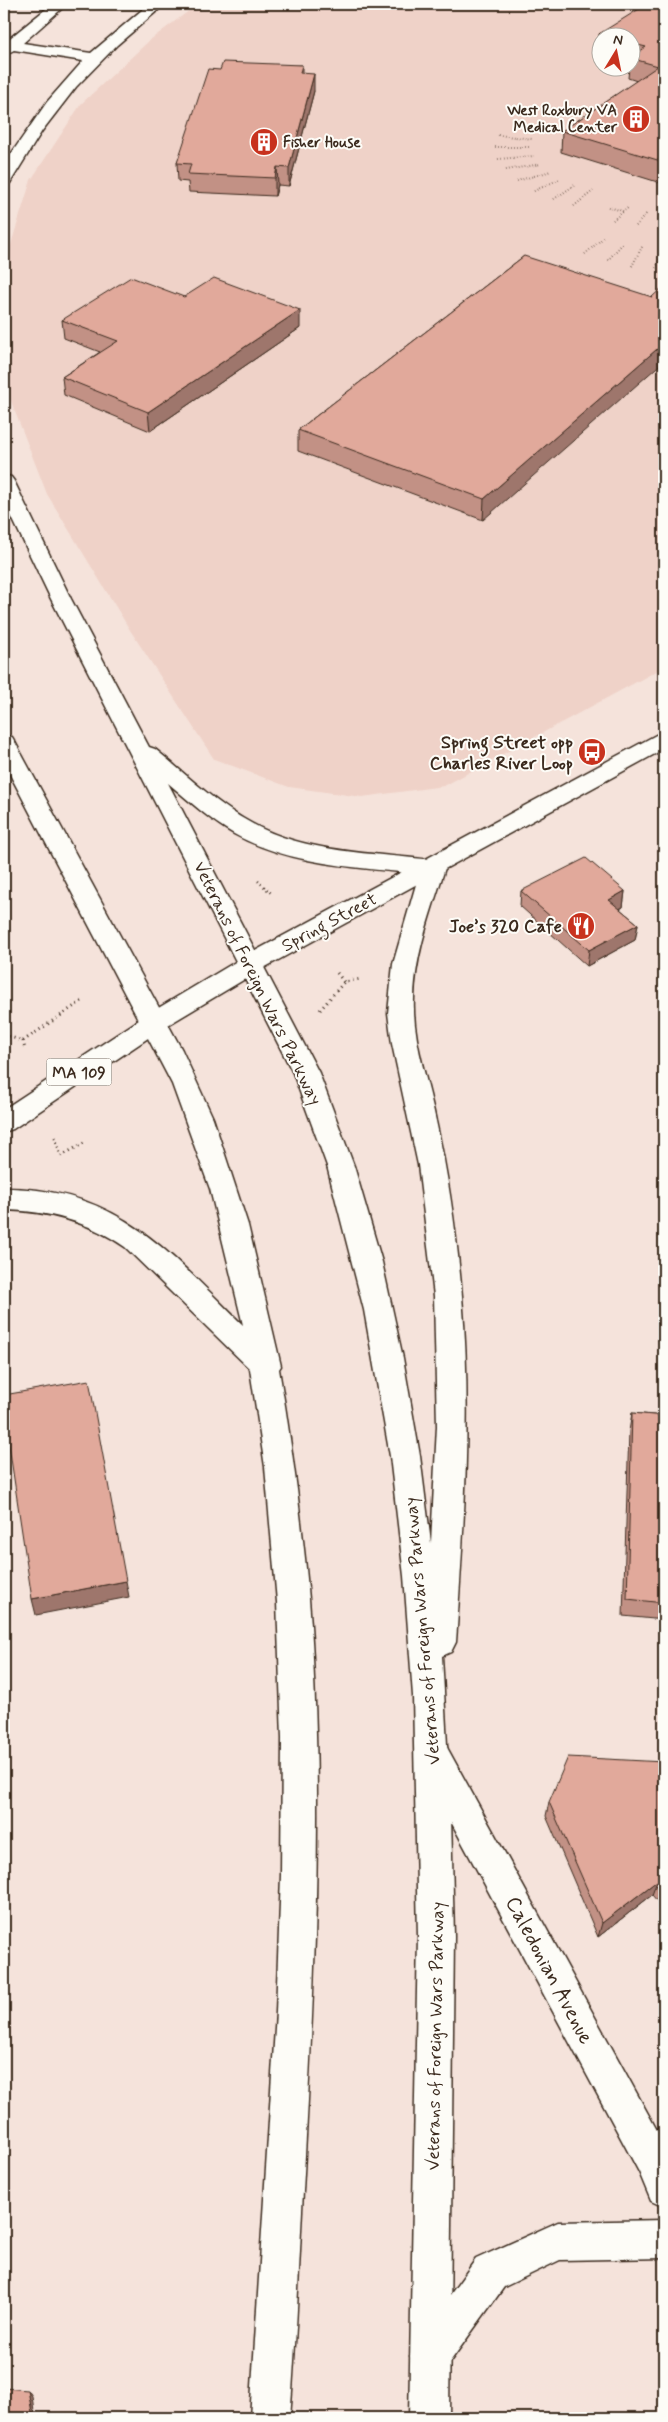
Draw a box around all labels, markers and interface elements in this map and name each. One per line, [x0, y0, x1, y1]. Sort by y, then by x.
north arrow [590, 28, 640, 78]
text: N [612, 31, 624, 50]
place label: West Roxbury VA Medical Center [506, 101, 618, 138]
building icon: West Roxbury VA Medical Center [621, 104, 651, 134]
building icon: Fisher House [249, 127, 279, 157]
place label: Fisher House [283, 133, 361, 153]
place label: Spring Street opp Charles River Loop [430, 731, 573, 776]
bus stop icon: Spring Street opp Charles River Loop [577, 737, 607, 767]
street label: Veterans of Foreign Wars Parkway [187, 857, 327, 1109]
street label: Spring Street [277, 888, 382, 960]
restaurant icon: Joe’s 320 Cafe [566, 911, 596, 941]
place label: Joe’s 320 Cafe [449, 915, 562, 939]
road number: MA 109 [46, 1058, 112, 1086]
street label: Veterans of Foreign Wars Parkway [399, 1496, 447, 1766]
street label: Caledonian Avenue [498, 1892, 600, 2049]
street label: Veterans of Foreign Wars Parkway [422, 1902, 450, 2171]

